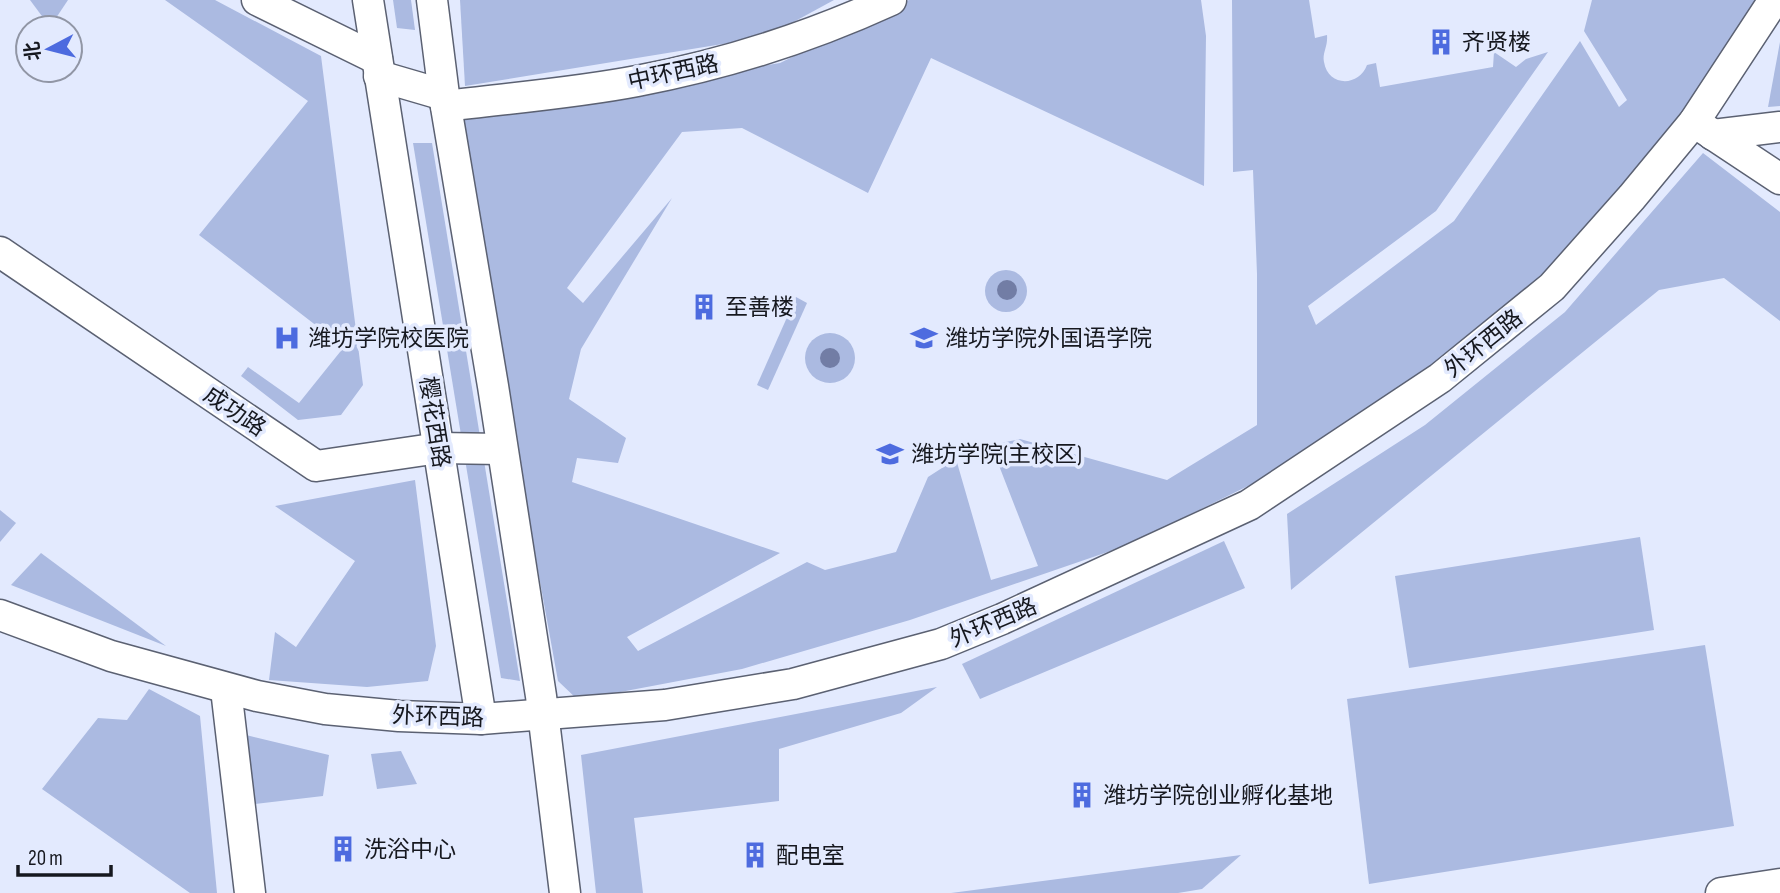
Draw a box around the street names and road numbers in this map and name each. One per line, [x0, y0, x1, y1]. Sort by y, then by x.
street label: 中环西路 [625, 50, 721, 96]
street label: 外环西路 [1439, 304, 1528, 384]
street label: 樱花西路 [413, 375, 455, 470]
street label: 成功路 [198, 381, 271, 443]
street label: 外环西路 [946, 592, 1041, 654]
street label: 外环西路 [392, 701, 484, 733]

